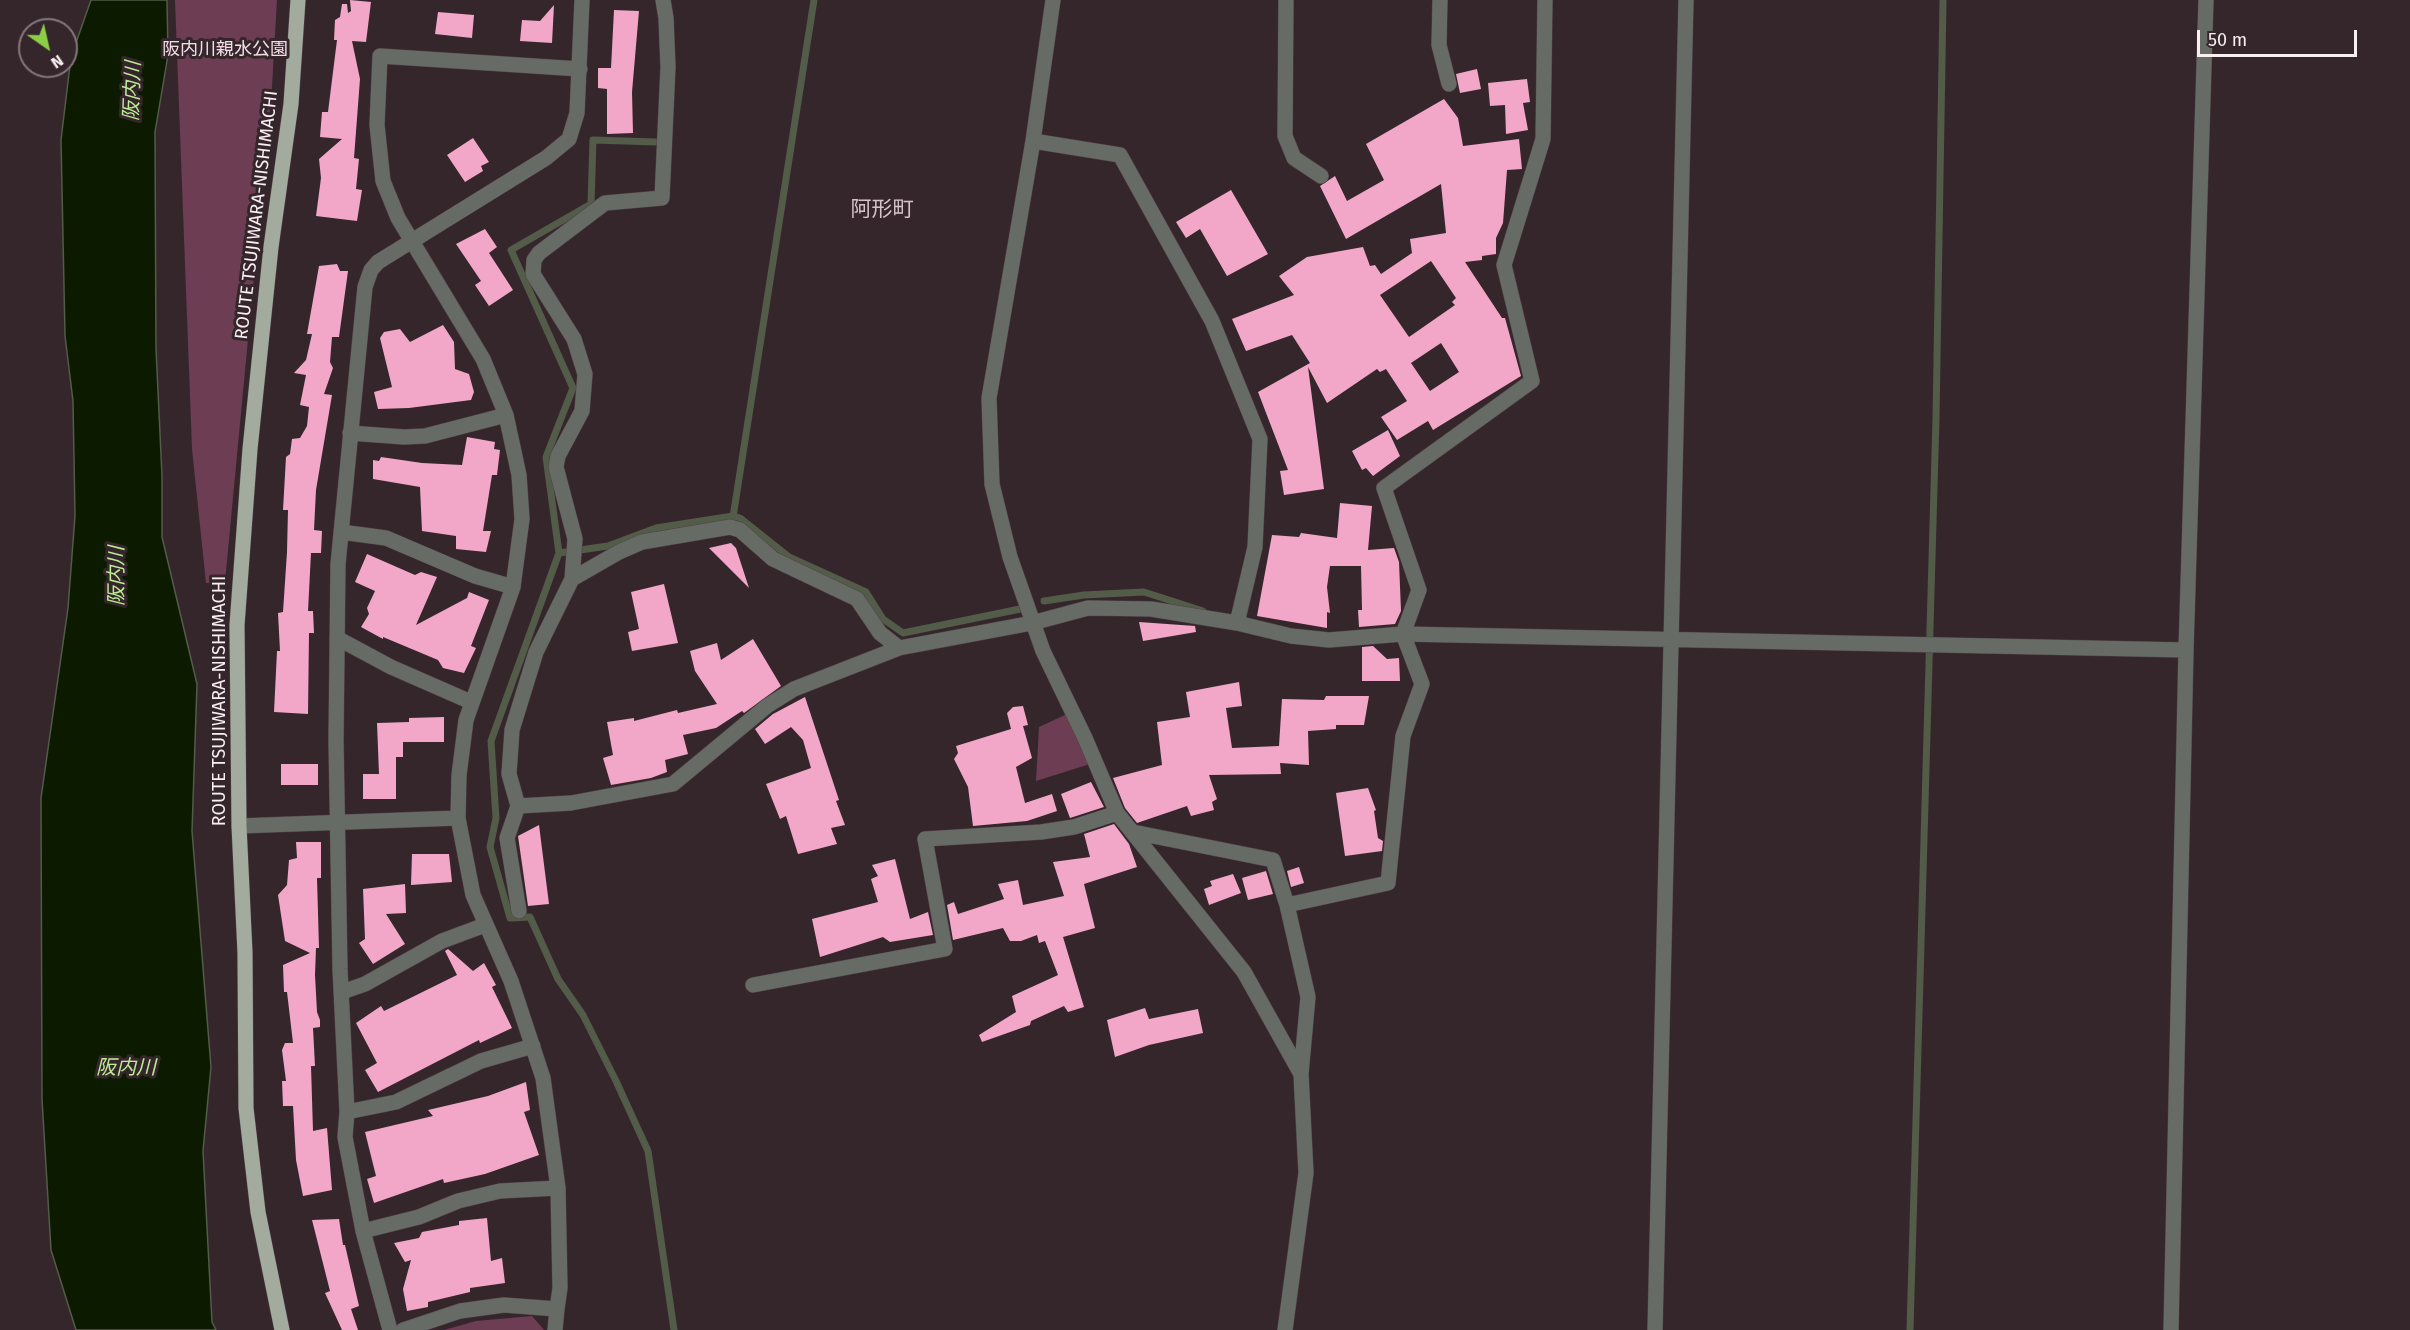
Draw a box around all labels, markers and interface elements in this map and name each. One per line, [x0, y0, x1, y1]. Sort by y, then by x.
north arrow [18, 18, 78, 78]
scale bar [2200, 18, 2360, 56]
text: 50 m [2208, 29, 2247, 51]
park label: 阪内川親水公園 [162, 39, 288, 61]
text: N [48, 51, 67, 73]
water label: 阪内川 [120, 61, 146, 121]
street label: ROUTE TSUJIWARA-NISHIMACHI [231, 89, 283, 341]
district label: 阿形町 [851, 197, 913, 223]
water label: 阪内川 [105, 546, 129, 606]
street label: ROUTE TSUJIWARA-NISHIMACHI [209, 576, 231, 826]
water label: 阪内川 [96, 1056, 156, 1080]

